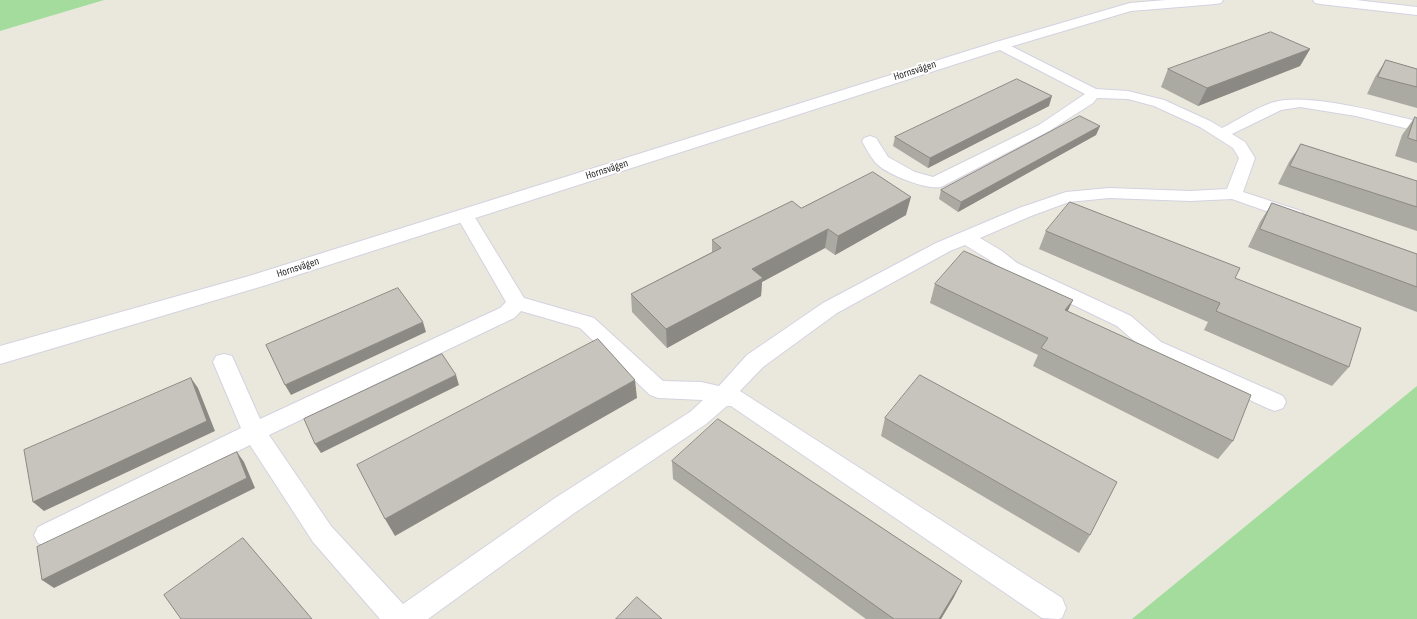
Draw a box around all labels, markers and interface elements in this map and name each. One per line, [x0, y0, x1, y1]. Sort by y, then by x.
street label: Hornsvägen [892, 58, 938, 84]
street label: Hornsvägen [584, 157, 630, 183]
street label: Hornsvägen [275, 255, 321, 281]

